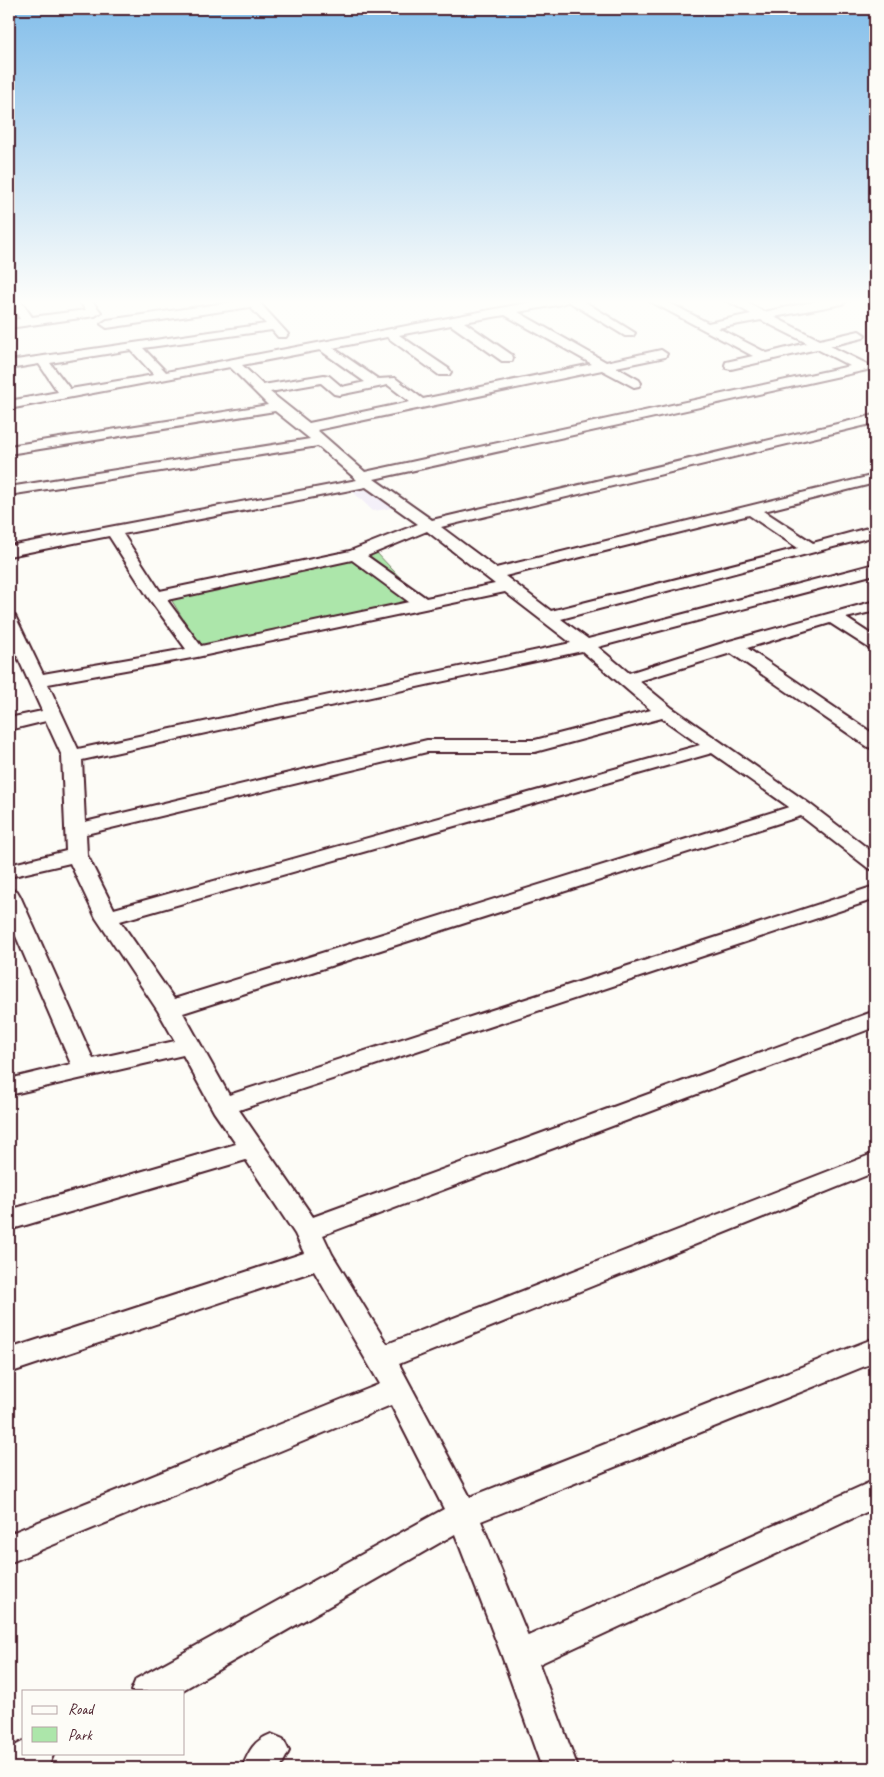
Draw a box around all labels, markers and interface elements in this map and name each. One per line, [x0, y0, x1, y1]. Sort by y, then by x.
legend [22, 1690, 185, 1754]
text: Road [68, 1700, 95, 1719]
text: Park [68, 1726, 93, 1745]

